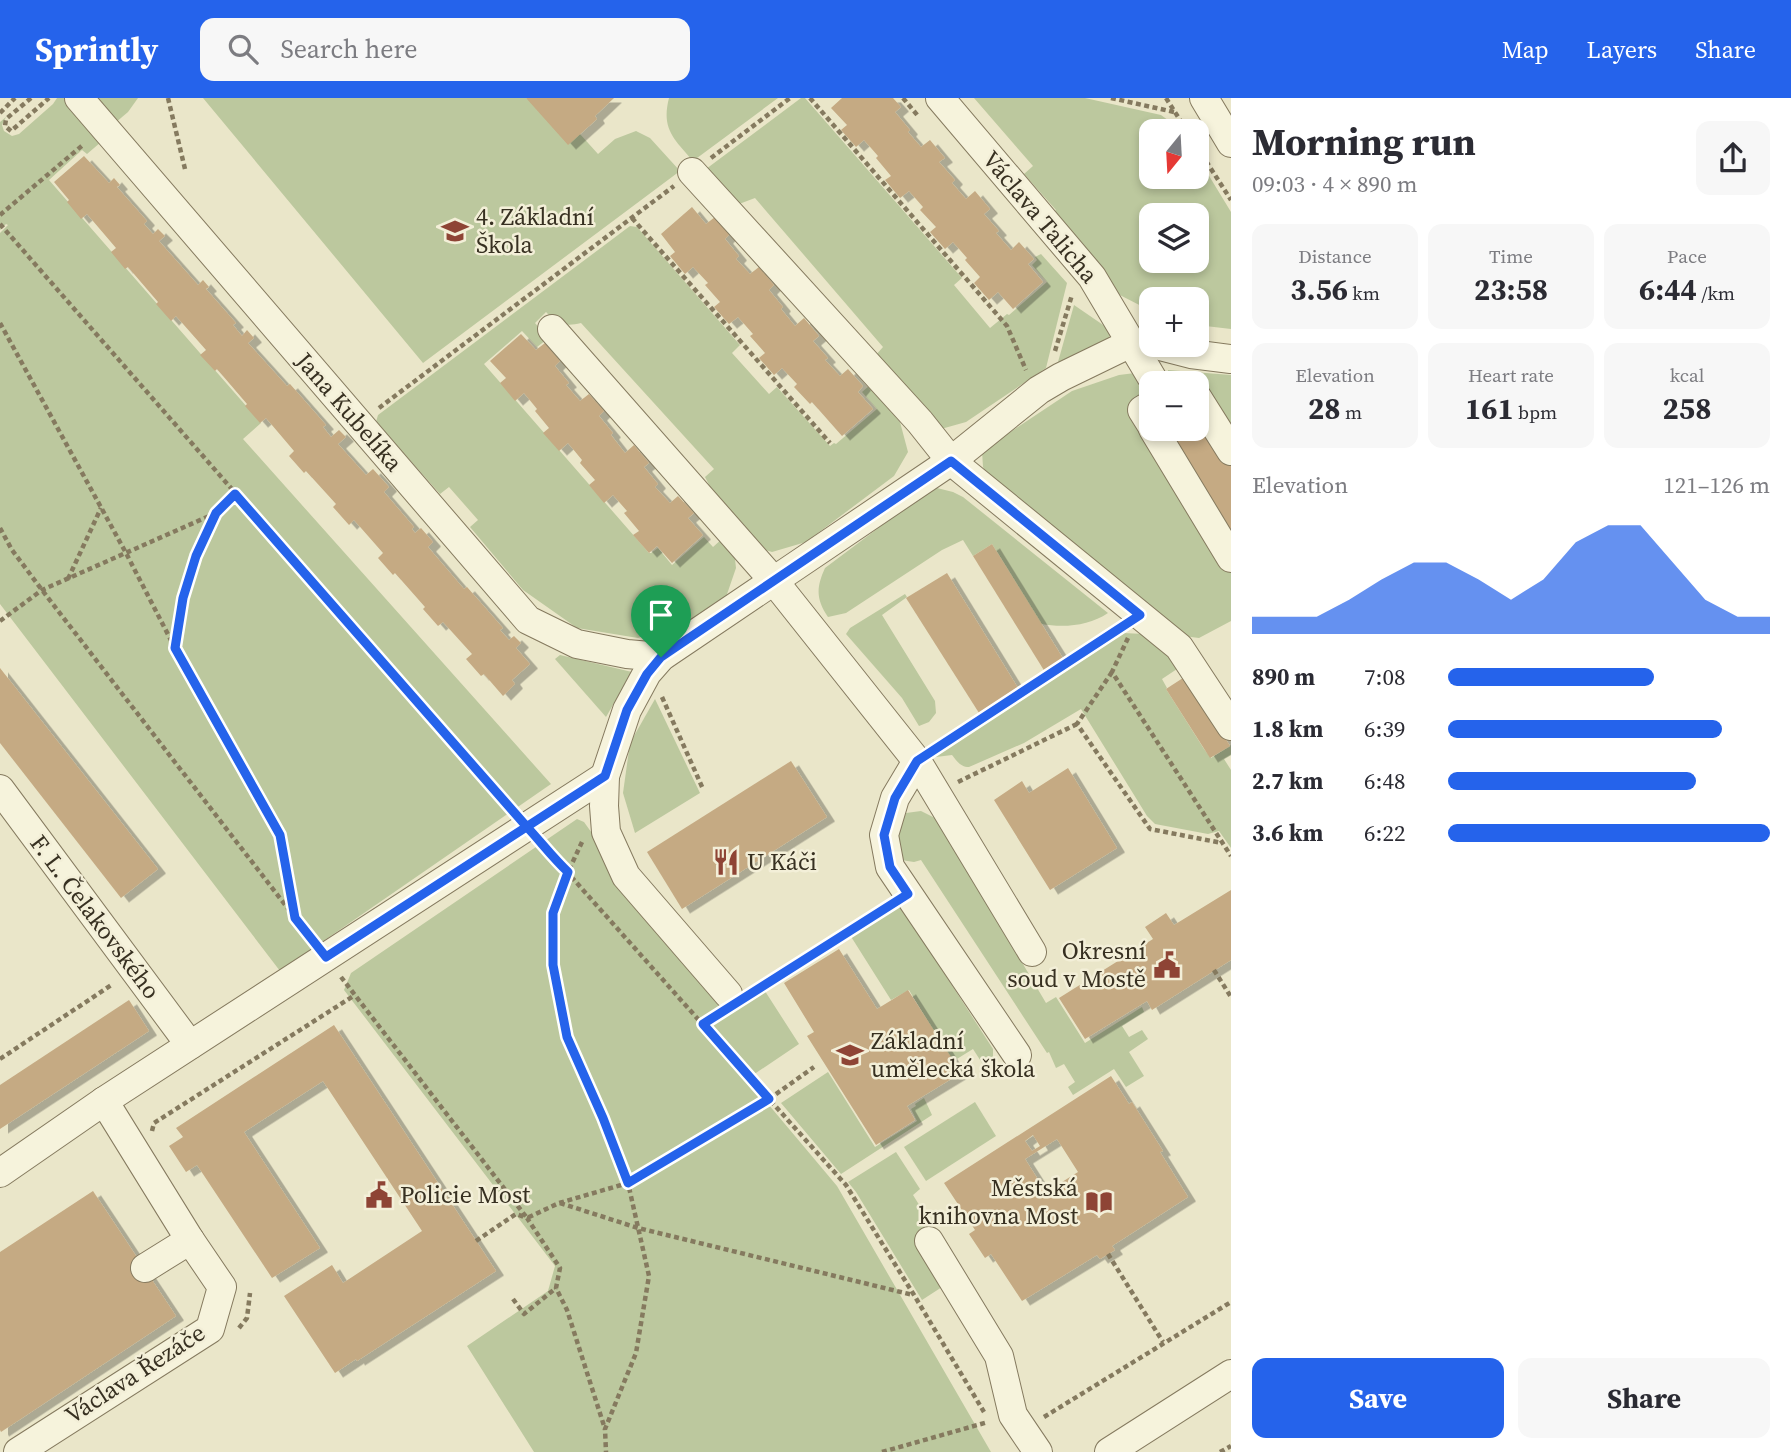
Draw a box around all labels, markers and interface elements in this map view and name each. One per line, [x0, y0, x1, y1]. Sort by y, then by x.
search box [200, 18, 690, 81]
text: Sprintly [35, 27, 158, 72]
icon: search [224, 30, 262, 68]
text: Search here [280, 31, 418, 67]
text: Map [1502, 33, 1549, 66]
text: Layers [1587, 33, 1657, 66]
text: Share [1695, 33, 1756, 66]
text: Morning run [1252, 116, 1476, 168]
north arrow [1139, 119, 1209, 189]
map controls [1139, 119, 1209, 441]
button: share [1696, 121, 1770, 195]
street label: Václava Talicha [975, 143, 1106, 291]
text: 09:03 · 4 × 890 m [1252, 168, 1418, 200]
place label: 4. Základní Škola [476, 200, 594, 261]
button: layers [1139, 203, 1209, 273]
school or university icon: 4. Základní Škola [440, 216, 470, 246]
text: Distance [1298, 243, 1372, 269]
text: Time [1489, 243, 1533, 269]
text: Pace [1667, 243, 1707, 269]
text: 3.56 [1290, 269, 1348, 310]
text: 23:58 [1474, 269, 1548, 310]
text: 6:44 [1639, 269, 1697, 310]
text: km [1348, 280, 1380, 306]
text: /km [1697, 280, 1735, 306]
button: + [1139, 287, 1209, 357]
street label: Jana Kubelíka [288, 344, 411, 479]
text: Elevation [1295, 362, 1375, 388]
text: Heart rate [1468, 362, 1554, 388]
text: kcal [1670, 362, 1704, 388]
button: − [1139, 371, 1209, 441]
text: 28 [1308, 388, 1340, 429]
text: 161 [1465, 388, 1514, 429]
text: 258 [1663, 388, 1711, 429]
text: m [1340, 399, 1362, 425]
text: bpm [1514, 399, 1557, 425]
text: Elevation [1252, 469, 1348, 501]
text: 121–126 m [1663, 469, 1770, 501]
pin [631, 585, 691, 657]
icon: arrive [642, 596, 680, 634]
text: 890 m [1252, 661, 1315, 693]
text: 7:08 [1364, 661, 1405, 693]
text: 1.8 km [1252, 713, 1323, 745]
text: 6:39 [1364, 713, 1405, 745]
text: 2.7 km [1252, 765, 1323, 797]
text: 6:48 [1364, 765, 1405, 797]
text: 3.6 km [1252, 817, 1323, 849]
text: 6:22 [1364, 817, 1405, 849]
street label: F. L. Čelakovského [23, 828, 168, 1006]
place label: U Káči [747, 845, 817, 878]
restaurant icon: U Káči [711, 847, 741, 877]
place label: Okresní soud v Mostě [1007, 934, 1146, 995]
public building icon: Okresní soud v Mostě [1152, 950, 1182, 980]
place label: Základní umělecká škola [871, 1024, 1036, 1085]
school or university icon: Základní umělecká škola [835, 1040, 865, 1070]
place label: Městská knihovna Most [919, 1171, 1079, 1232]
place label: Policie Most [400, 1178, 530, 1211]
public building icon: Policie Most [364, 1180, 394, 1210]
library icon: Městská knihovna Most [1084, 1187, 1114, 1217]
street label: Václava Řezáče [58, 1316, 211, 1431]
button: Save [1252, 1358, 1504, 1438]
button: Share [1518, 1358, 1770, 1438]

